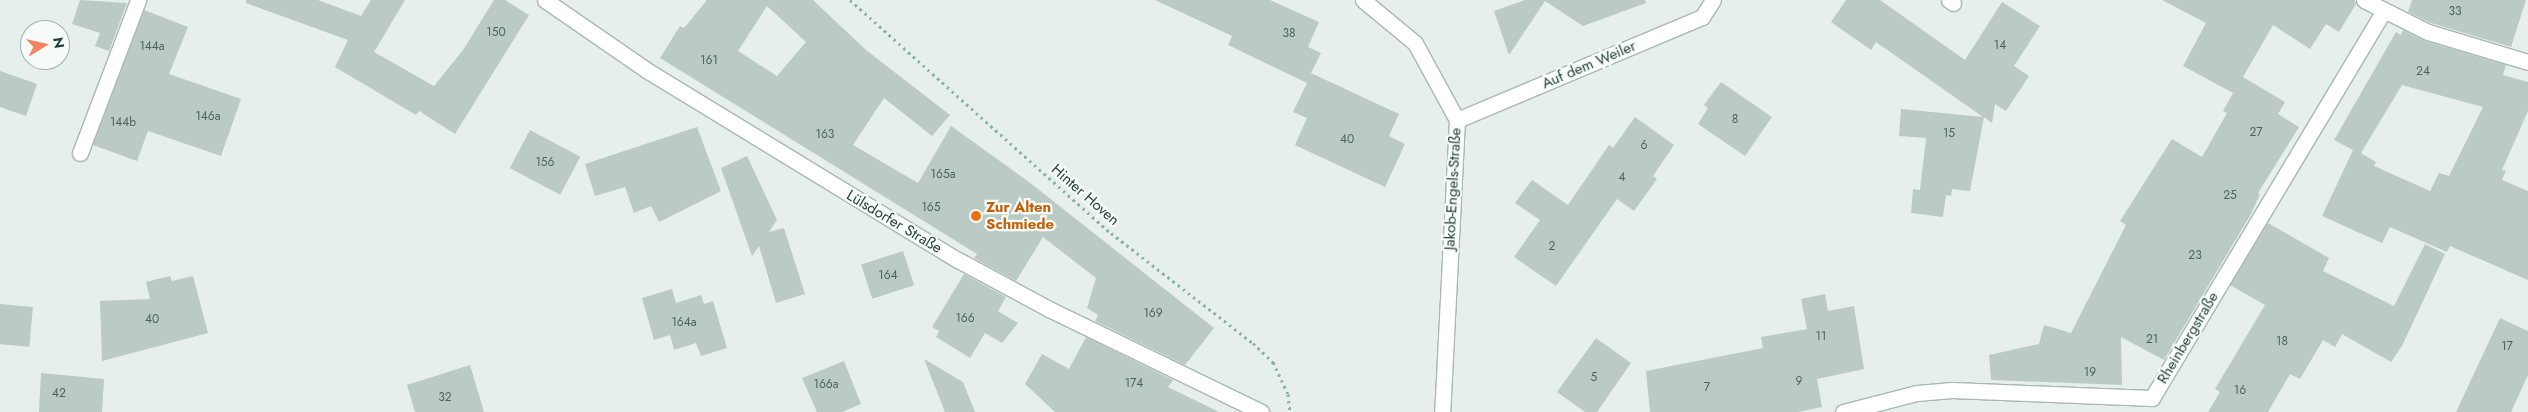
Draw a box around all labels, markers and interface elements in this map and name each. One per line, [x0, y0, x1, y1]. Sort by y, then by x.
house number: 33 [2448, 5, 2462, 19]
north arrow [20, 20, 70, 70]
house number: 150 [486, 26, 506, 40]
house number: 38 [1282, 27, 1296, 41]
text: N [48, 36, 70, 50]
street label: Auf dem Weiler [1539, 37, 1639, 93]
house number: 14 [1994, 39, 2006, 53]
house number: 144a [139, 40, 165, 54]
house number: 161 [700, 54, 718, 68]
house number: 24 [2416, 65, 2430, 79]
house number: 146a [195, 110, 221, 124]
house number: 8 [1732, 113, 1738, 127]
house number: 144b [110, 116, 136, 130]
house number: 27 [2249, 126, 2263, 140]
street label: Jakob-Engels-Straße [1441, 127, 1465, 251]
house number: 15 [1943, 127, 1955, 141]
house number: 163 [816, 128, 834, 142]
house number: 40 [1340, 133, 1354, 147]
house number: 6 [1641, 139, 1647, 153]
house number: 156 [535, 156, 555, 170]
street label: Hinter Hoven [1047, 161, 1123, 229]
house number: 165a [931, 168, 955, 182]
house number: 4 [1619, 171, 1625, 185]
street label: Lülsdorfer Straße [843, 186, 945, 258]
house number: 25 [2223, 189, 2237, 203]
place label: Zur Alten Schmiede [986, 198, 1054, 233]
house number: 165 [921, 201, 941, 215]
marker: Zur Alten Schmiede [970, 210, 982, 222]
house number: 2 [1549, 240, 1555, 254]
house number: 23 [2188, 249, 2202, 263]
house number: 164 [878, 269, 898, 283]
street label: Rheinbergstraße [2154, 289, 2222, 387]
house number: 169 [1143, 307, 1163, 321]
house number: 166 [955, 312, 975, 326]
house number: 40 [145, 313, 159, 327]
house number: 164a [671, 316, 697, 330]
house number: 11 [1816, 330, 1826, 344]
house number: 21 [2146, 333, 2158, 347]
house number: 18 [2276, 335, 2288, 349]
house number: 17 [2501, 340, 2513, 354]
house number: 19 [2084, 366, 2096, 380]
house number: 5 [1591, 371, 1597, 385]
house number: 9 [1796, 375, 1802, 389]
house number: 174 [1125, 377, 1143, 391]
house number: 166a [814, 378, 838, 392]
house number: 7 [1704, 381, 1710, 395]
house number: 16 [2234, 384, 2246, 398]
house number: 42 [52, 387, 66, 401]
house number: 32 [438, 391, 452, 405]

